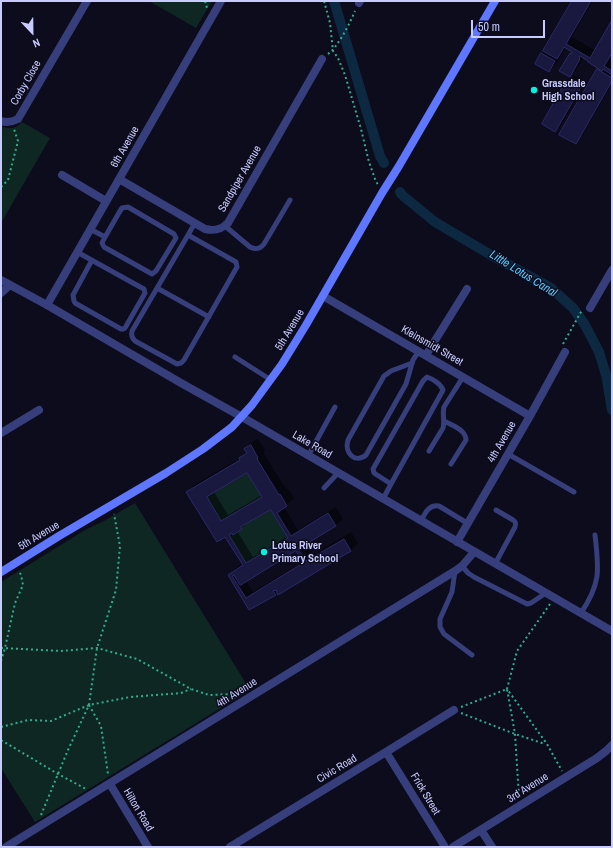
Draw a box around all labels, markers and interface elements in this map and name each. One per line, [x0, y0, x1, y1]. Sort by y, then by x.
north arrow [12, 12, 52, 52]
scale bar [473, 12, 547, 38]
text: 50 m [478, 19, 500, 35]
text: N [31, 35, 42, 51]
street label: Corby Close [8, 58, 44, 108]
place label: Grassdale High School [542, 77, 595, 103]
marker: Grassdale High School [529, 85, 539, 95]
street label: 6th Avenue [108, 124, 142, 170]
street label: Sandpiper Avenue [216, 143, 264, 215]
water label: Little Lotus Canal [487, 248, 559, 300]
street label: 5th Avenue [273, 307, 307, 353]
street label: Kleinsmidt Street [399, 323, 465, 369]
street label: 4th Avenue [485, 419, 519, 465]
street label: Lake Road [290, 428, 334, 462]
street label: 5th Avenue [16, 519, 62, 553]
place label: Lotus River Primary School [272, 539, 338, 565]
marker: Lotus River Primary School [259, 547, 269, 557]
street label: 4th Avenue [214, 675, 260, 711]
street label: Civic Road [314, 752, 360, 786]
street label: 3rd Avenue [505, 770, 551, 806]
street label: Frick Street [407, 771, 443, 817]
street label: Hilton Road [120, 786, 156, 834]

